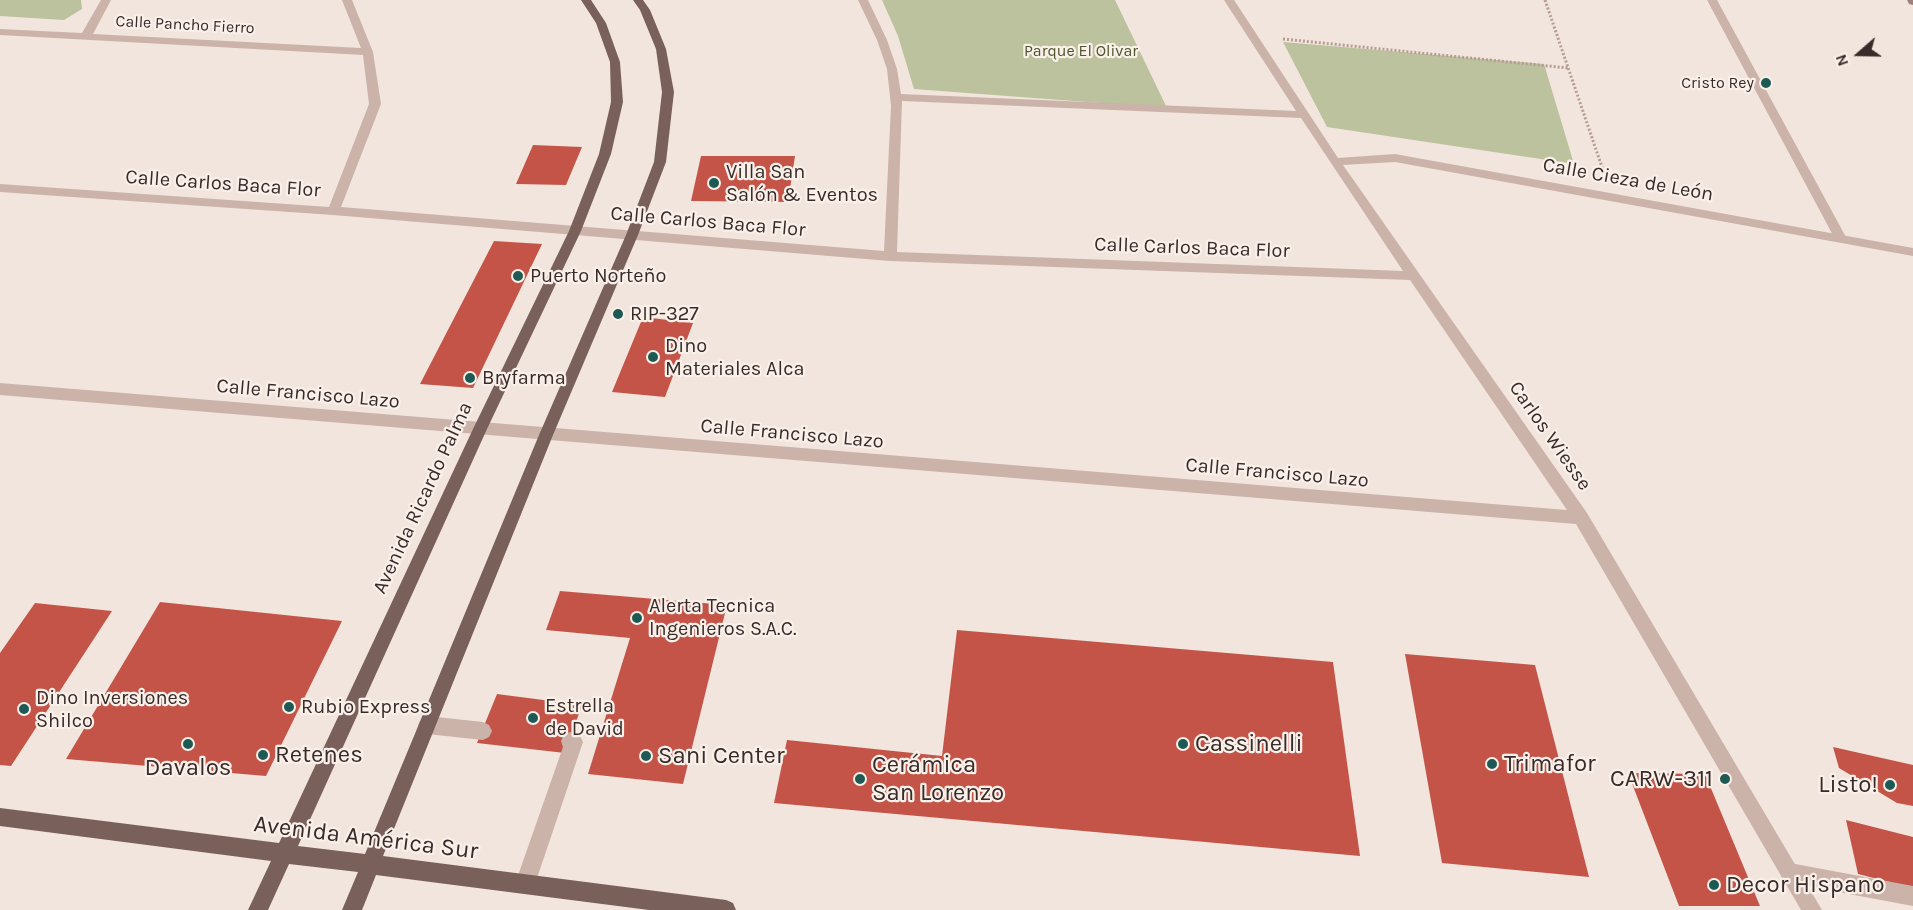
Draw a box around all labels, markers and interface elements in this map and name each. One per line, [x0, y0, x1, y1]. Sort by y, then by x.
street label: Calle Pancho Fierro [115, 12, 255, 38]
north arrow [1829, 24, 1889, 84]
park label: Parque El Olivar [1024, 41, 1138, 61]
text: N [1831, 52, 1853, 69]
place label: Cristo Rey [1681, 73, 1754, 93]
marker: Cristo Rey [1759, 76, 1773, 90]
street label: Calle Cieza de León [1541, 153, 1715, 207]
place label: Villa San Salón & Eventos [726, 160, 878, 207]
street label: Calle Carlos Baca Flor [125, 165, 321, 203]
marker: Villa San Salón & Eventos [707, 176, 721, 190]
street label: Calle Carlos Baca Flor [610, 202, 806, 242]
street label: Calle Carlos Baca Flor [1094, 233, 1290, 263]
place label: Puerto Norteño [530, 264, 667, 288]
marker: Puerto Norteño [511, 269, 525, 283]
place label: RIP-327 [630, 302, 699, 326]
marker: RIP-327 [611, 307, 625, 321]
place label: Dino Materiales Alca [665, 334, 804, 381]
marker: Dino Materiales Alca [646, 350, 660, 364]
place label: Bryfarma [482, 366, 566, 390]
marker: Bryfarma [463, 371, 477, 385]
street label: Calle Francisco Lazo [215, 374, 401, 414]
street label: Carlos Wiesse [1504, 377, 1596, 495]
street label: Avenida Ricardo Palma [368, 398, 478, 598]
street label: Calle Francisco Lazo [699, 414, 885, 454]
street label: Calle Francisco Lazo [1184, 453, 1370, 493]
place label: Alerta Tecnica Ingenieros S.A.C. [649, 594, 796, 641]
marker: Alerta Tecnica Ingenieros S.A.C. [630, 611, 644, 625]
place label: Dino Inversiones Shilco [36, 686, 188, 733]
place label: Estrella de David [545, 694, 624, 741]
place label: Rubio Express [301, 695, 431, 719]
marker: Rubio Express [282, 700, 296, 714]
marker: Dino Inversiones Shilco [17, 702, 31, 716]
marker: Estrella de David [526, 711, 540, 725]
place label: Cassinelli [1195, 730, 1303, 758]
marker: Davalos [181, 737, 195, 751]
marker: Cassinelli [1176, 737, 1190, 751]
place label: Retenes [275, 741, 363, 769]
place label: Sani Center [658, 742, 785, 770]
marker: Retenes [256, 748, 270, 762]
marker: Sani Center [639, 749, 653, 763]
place label: Trimafor [1504, 750, 1596, 778]
place label: Cerámica San Lorenzo [872, 751, 1004, 807]
place label: Davalos [145, 754, 231, 782]
marker: Trimafor [1485, 757, 1499, 771]
place label: CARW-311 [1610, 765, 1713, 793]
place label: Listo! [1818, 771, 1878, 799]
marker: Cerámica San Lorenzo [853, 772, 867, 786]
marker: CARW-311 [1718, 772, 1732, 786]
marker: Listo! [1883, 778, 1897, 792]
street label: Avenida América Sur [252, 810, 480, 866]
place label: Decor Hispano [1726, 871, 1885, 899]
marker: Decor Hispano [1707, 878, 1721, 892]

